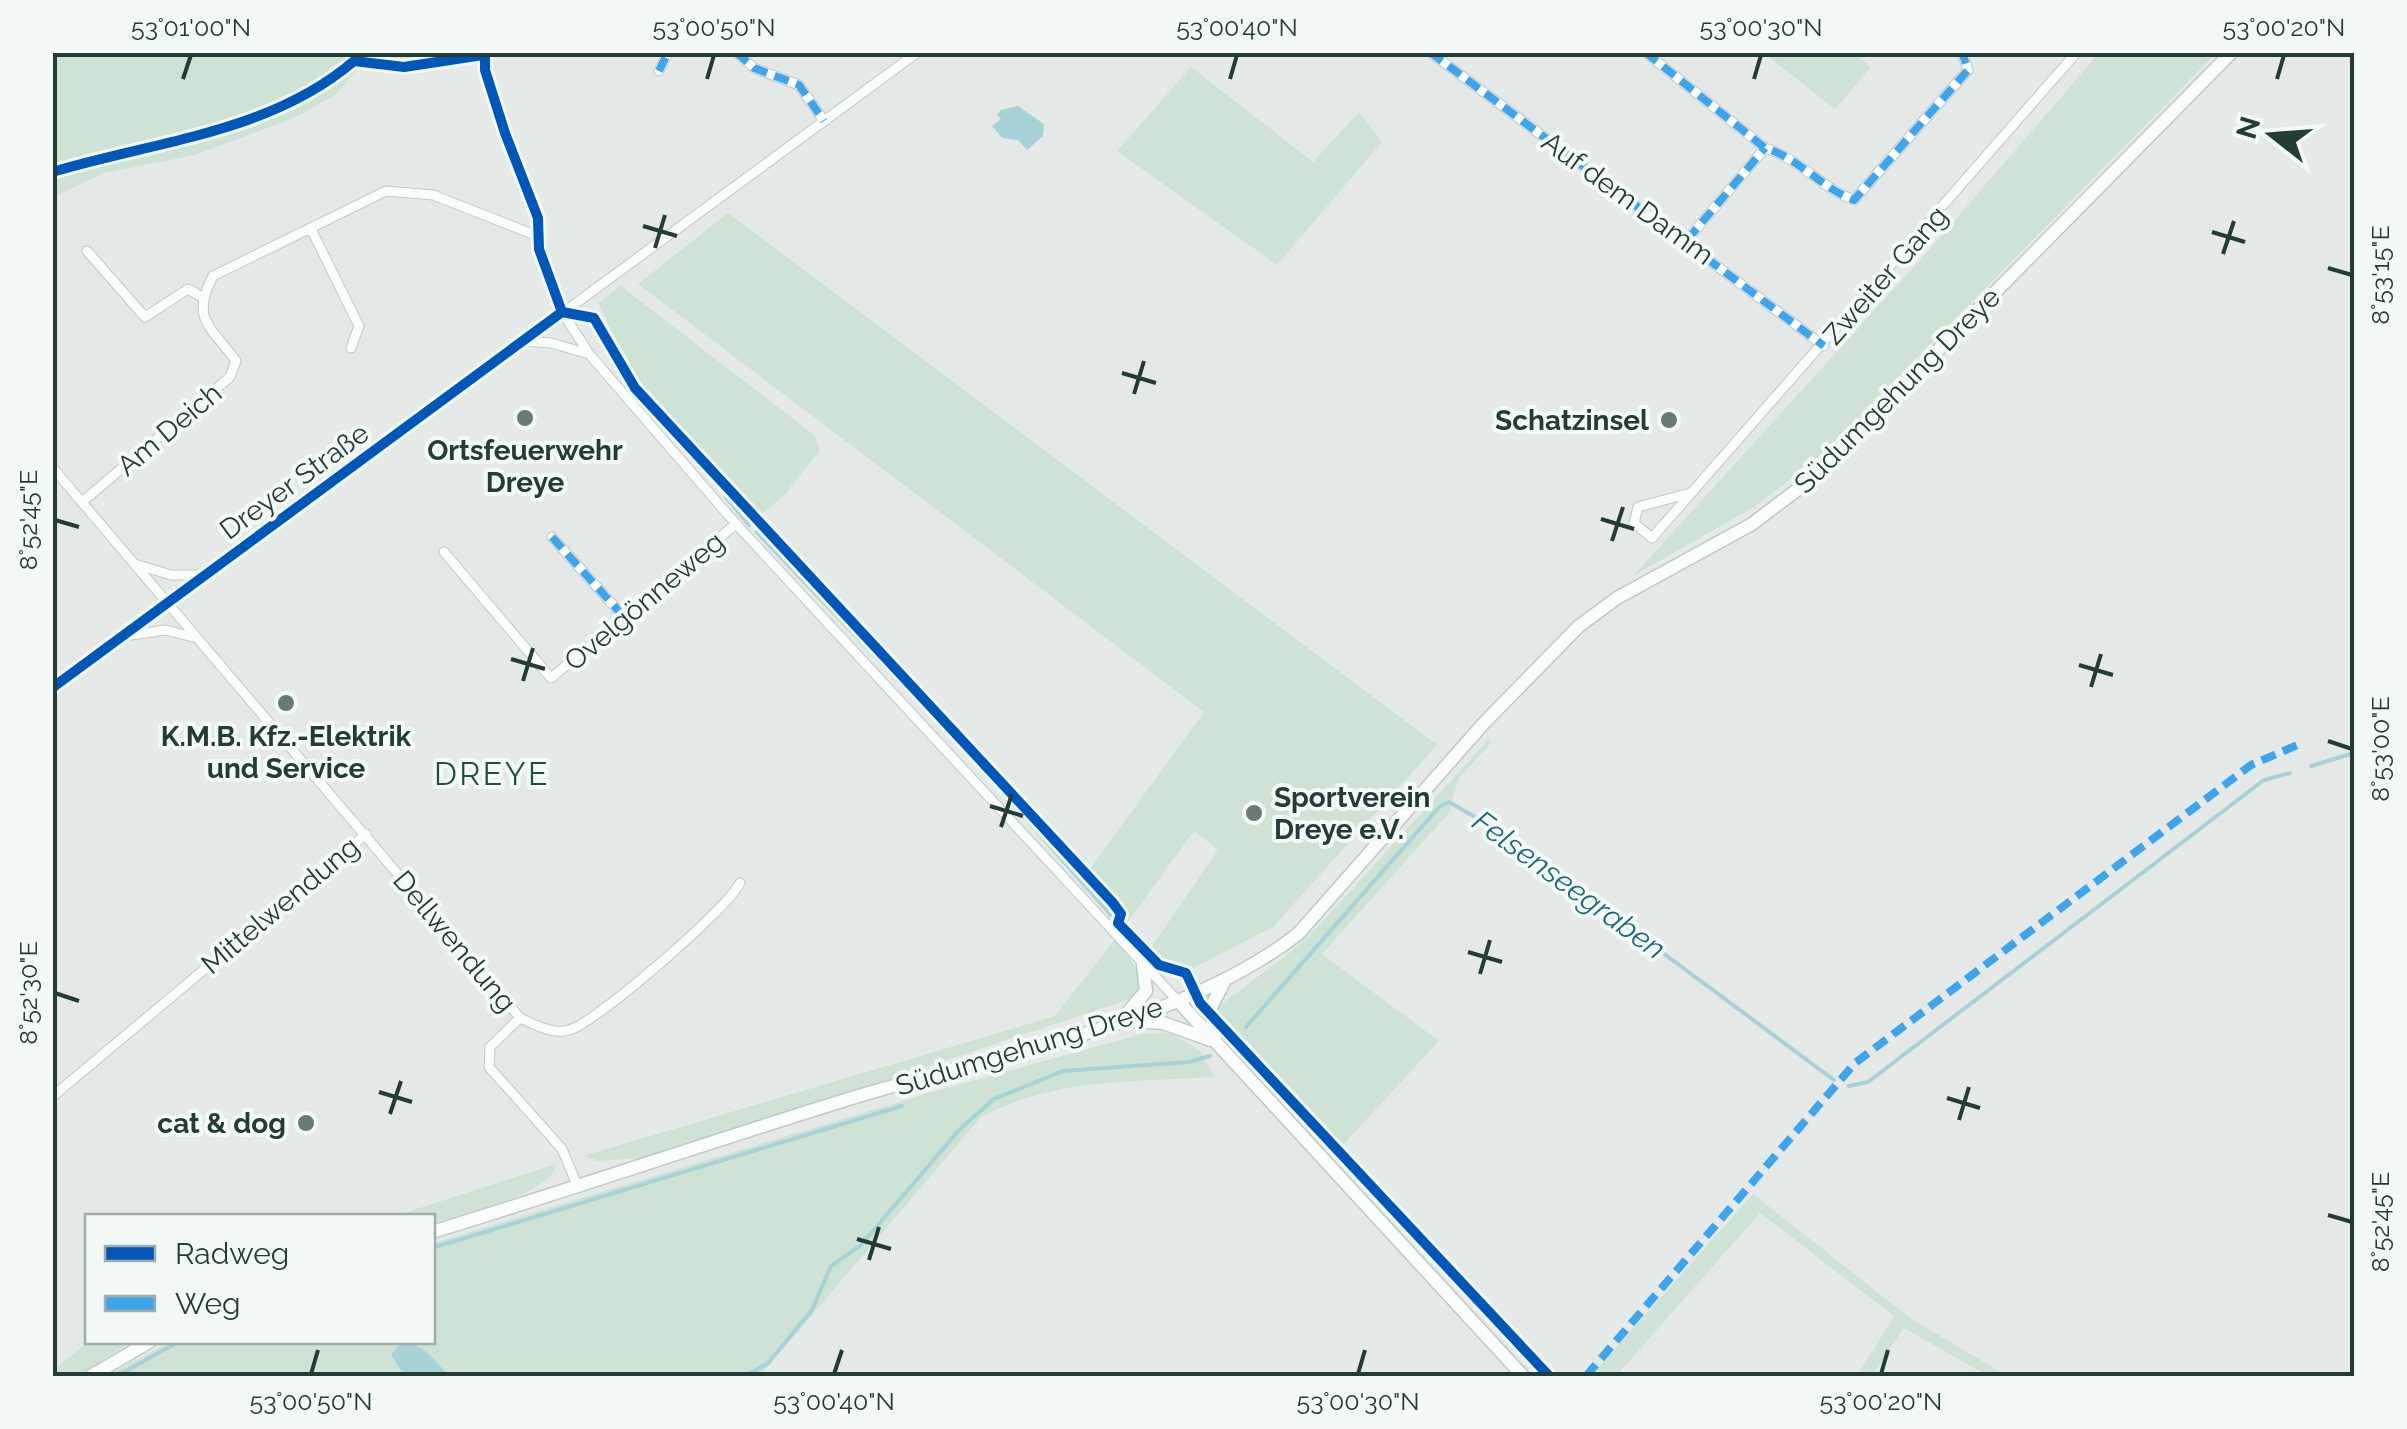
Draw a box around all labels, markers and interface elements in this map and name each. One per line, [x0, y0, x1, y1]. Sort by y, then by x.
text: 53°01'00"N [131, 12, 251, 42]
text: 53°00'50"N [653, 12, 775, 42]
text: 53°00'40"N [1176, 12, 1298, 42]
text: 53°00'30"N [1700, 12, 1823, 42]
text: 53°00'20"N [2223, 12, 2345, 42]
north arrow [2222, 85, 2322, 185]
text: N [2230, 113, 2267, 143]
street label: Auf dem Damm [1535, 125, 1720, 272]
street label: Zweiter Gang [1816, 199, 1955, 351]
text: 8°53'15"E [2365, 225, 2395, 325]
street label: Südumgehung Dreye [1788, 281, 2007, 500]
street label: Am Deich [110, 376, 228, 483]
place label: Schatzinsel [1495, 404, 1649, 437]
marker: Ortsfeuerwehr Dreye [514, 407, 536, 429]
marker: Schatzinsel [1658, 409, 1680, 431]
street label: Dreyer Straße [213, 416, 375, 546]
place label: Ortsfeuerwehr Dreye [427, 434, 623, 499]
text: 8°52'45"E [13, 470, 43, 570]
street label: Ovelgönneweg [558, 525, 731, 678]
marker: K.M.B. Kfz.-Elektrik und Service [275, 692, 297, 714]
text: 8°53'00"E [2365, 696, 2395, 802]
place label: K.M.B. Kfz.-Elektrik und Service [161, 720, 412, 785]
district label: DREYE [434, 755, 550, 792]
place label: Sportverein Dreye e.V. [1274, 781, 1431, 846]
marker: Sportverein Dreye e.V. [1243, 802, 1265, 824]
water label: Felsenseegraben [1466, 803, 1672, 966]
street label: Mittelwendung [195, 830, 366, 981]
street label: Dellwendung [386, 864, 523, 1019]
text: 8°52'30"E [13, 941, 43, 1045]
street label: Südumgehung Dreye [892, 990, 1167, 1103]
place label: cat & dog [157, 1107, 286, 1140]
marker: cat & dog [295, 1112, 317, 1134]
text: 8°52'45"E [2365, 1172, 2395, 1272]
legend [85, 1214, 435, 1344]
text: Radweg [175, 1236, 289, 1271]
text: Weg [175, 1286, 241, 1321]
text: 53°00'50"N [250, 1386, 372, 1416]
text: 53°00'40"N [773, 1386, 895, 1416]
text: 53°00'30"N [1297, 1386, 1420, 1416]
text: 53°00'20"N [1820, 1386, 1942, 1416]

